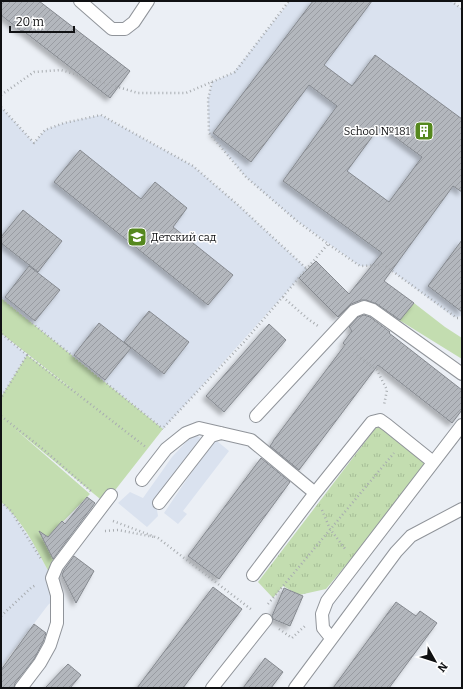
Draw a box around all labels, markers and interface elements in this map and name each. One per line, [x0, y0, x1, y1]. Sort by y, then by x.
scale bar [10, 8, 74, 34]
text: 20 m [16, 15, 45, 29]
building icon: School №181 [413, 120, 435, 142]
place label: School №181 [344, 125, 411, 138]
school or university icon: Детский сад [126, 226, 148, 248]
place label: Детский сад [151, 231, 217, 244]
north arrow [415, 641, 455, 681]
text: N [434, 660, 450, 675]

